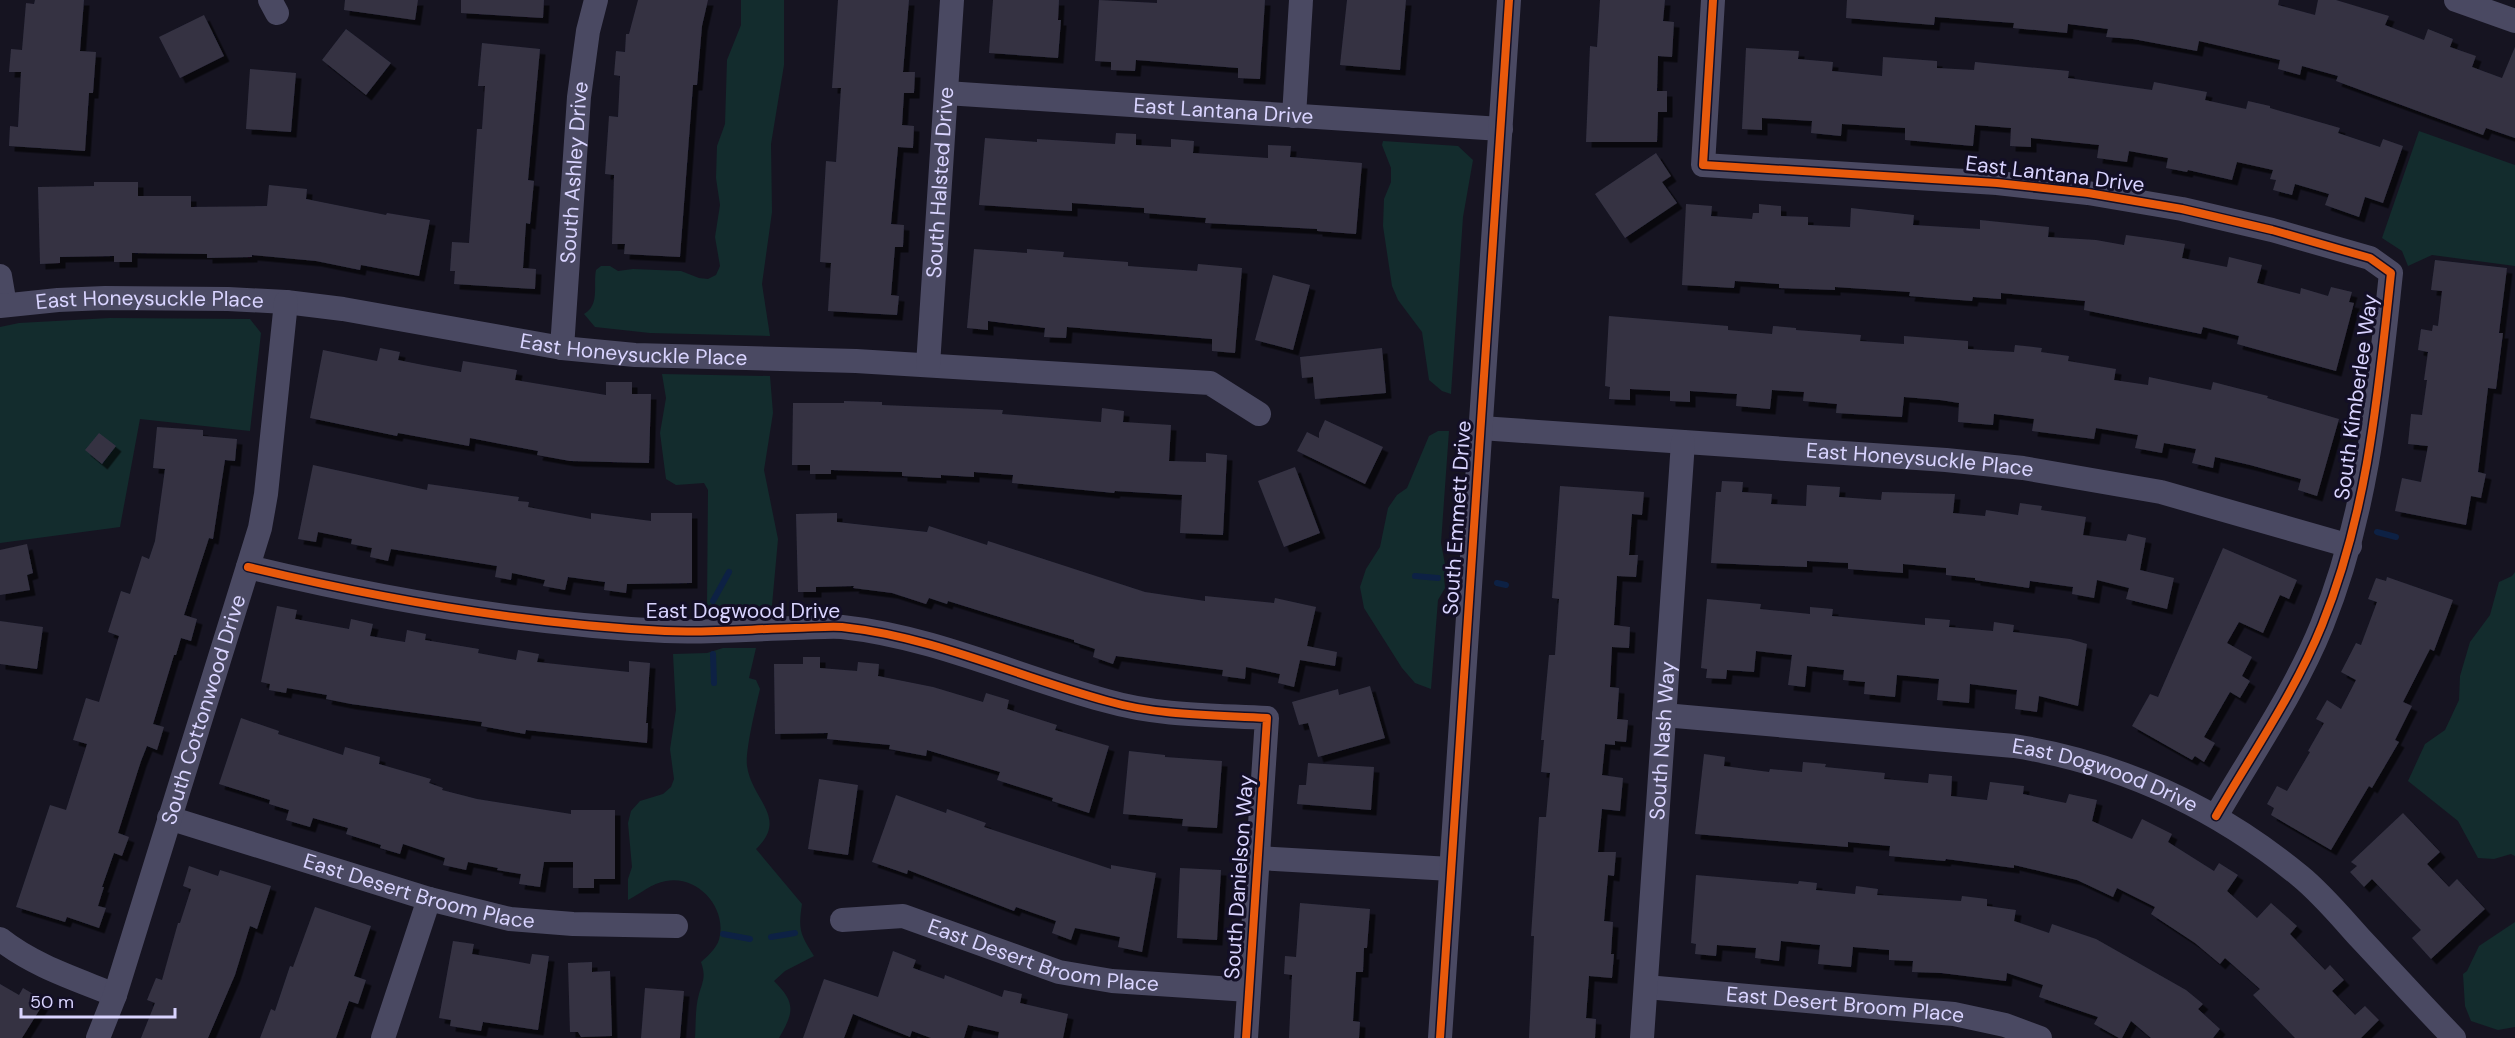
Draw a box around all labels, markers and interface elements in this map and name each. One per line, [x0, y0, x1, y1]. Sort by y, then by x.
street label: South Ashley Drive [554, 80, 595, 264]
street label: South Halsted Drive [920, 86, 960, 279]
street label: East Lantana Drive [1133, 91, 1314, 131]
street label: East Lantana Drive [1964, 149, 2146, 199]
street label: East Honeysuckle Place [34, 284, 265, 316]
street label: South Kimberlee Way [2328, 292, 2384, 502]
street label: East Honeysuckle Place [518, 327, 748, 372]
street label: South Emmett Drive [1436, 420, 1478, 616]
street label: East Honeysuckle Place [1805, 436, 2036, 484]
street label: South Cottonwood Drive [155, 591, 252, 828]
street label: East Dogwood Drive [646, 597, 840, 625]
street label: South Nash Way [1643, 660, 1682, 821]
street label: East Dogwood Drive [2010, 732, 2203, 819]
street label: South Danielson Way [1218, 774, 1260, 980]
street label: East Desert Broom Place [300, 847, 536, 935]
street label: East Desert Broom Place [924, 912, 1160, 998]
street label: East Desert Broom Place [1725, 980, 1967, 1030]
scale bar [21, 981, 176, 1019]
text: 50 m [30, 990, 74, 1014]

